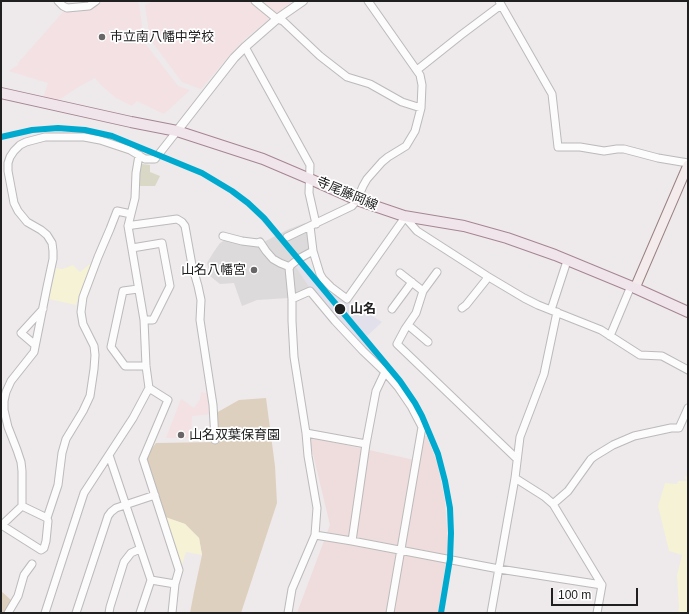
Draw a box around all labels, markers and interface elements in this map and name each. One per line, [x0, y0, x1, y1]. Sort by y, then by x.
place label: 市立南八幡中学校 [110, 29, 214, 45]
marker: 市立南八幡中学校 [97, 32, 107, 42]
street label: 寺尾藤岡線 [314, 174, 380, 214]
place label: 山名八幡宮 [181, 262, 246, 278]
marker: 山名八幡宮 [249, 265, 259, 275]
place label: 山名 [350, 301, 376, 317]
marker: 山名 [333, 302, 347, 316]
place label: 山名双葉保育園 [189, 427, 280, 443]
marker: 山名双葉保育園 [176, 430, 186, 440]
scale bar [553, 580, 640, 606]
text: 100 m [558, 588, 591, 602]

